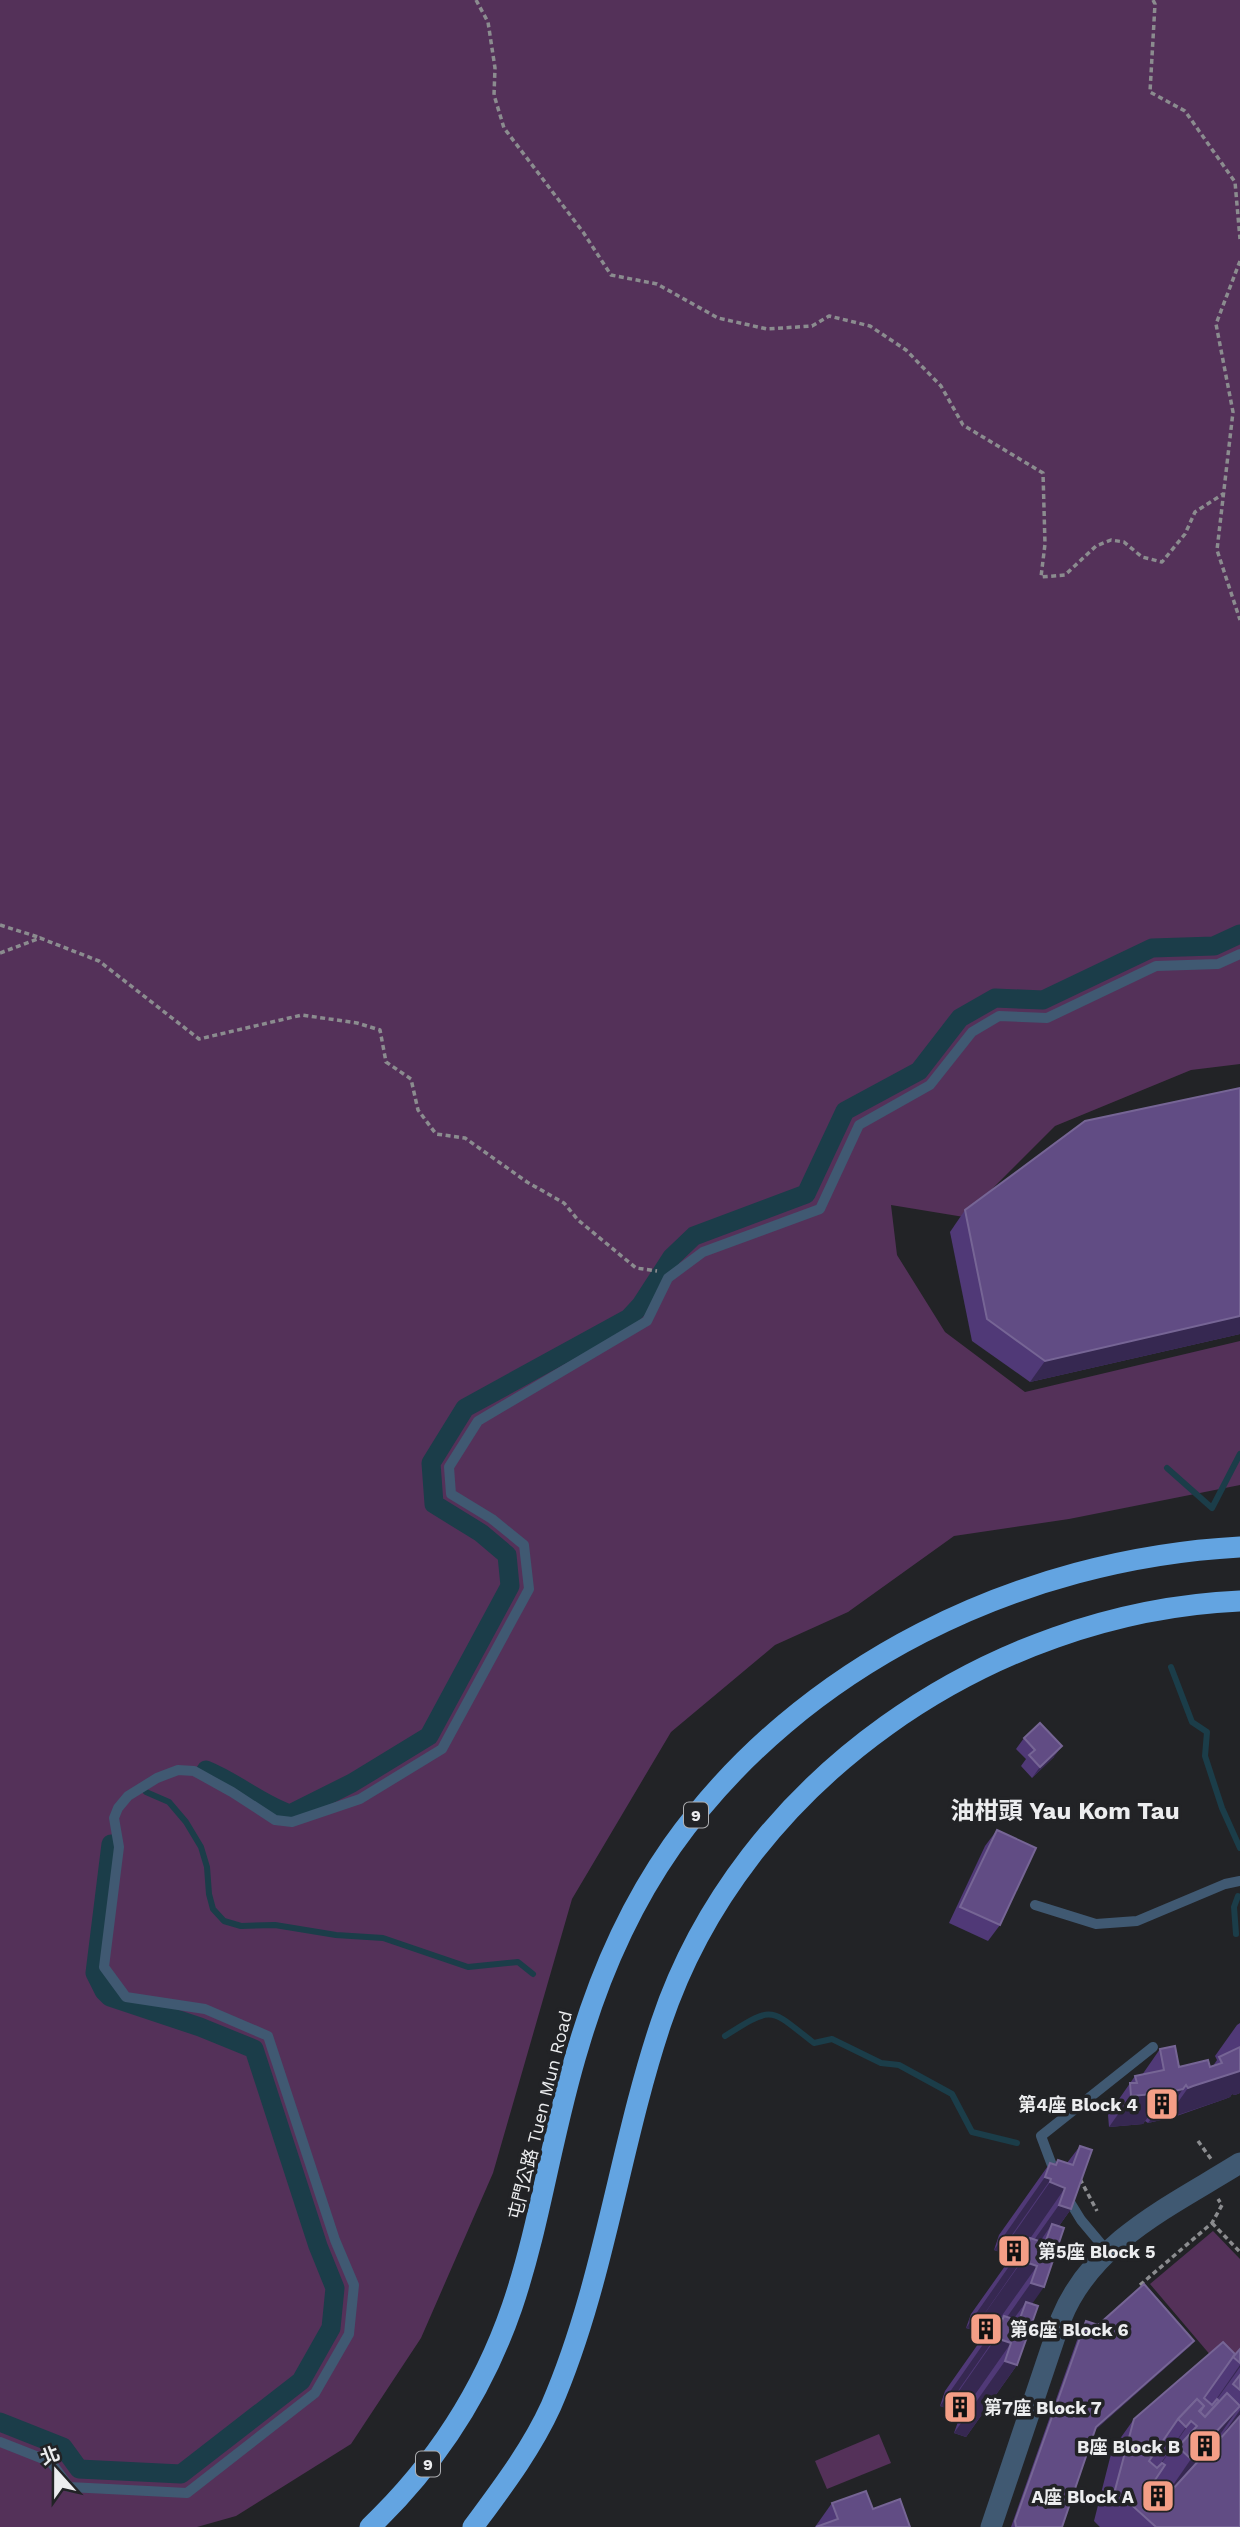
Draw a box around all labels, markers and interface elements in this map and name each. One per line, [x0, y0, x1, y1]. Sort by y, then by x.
district label: 油柑頭 Yau Kom Tau [950, 1797, 1180, 1825]
road number: 9 [684, 1802, 708, 1828]
street label: 屯門公路 Tuen Mun Road [504, 2009, 576, 2221]
building icon: 第4座 Block 4 [1143, 2085, 1181, 2123]
place label: 第4座 Block 4 [1018, 2094, 1138, 2115]
building icon: 第5座 Block 5 [995, 2232, 1033, 2270]
place label: 第5座 Block 5 [1038, 2241, 1155, 2262]
building icon: 第6座 Block 6 [967, 2310, 1005, 2348]
place label: 第6座 Block 6 [1010, 2319, 1129, 2340]
building icon: 第7座 Block 7 [941, 2388, 979, 2426]
place label: 第7座 Block 7 [984, 2397, 1102, 2418]
building icon: B座 Block B [1186, 2427, 1224, 2465]
north arrow [21, 2436, 91, 2506]
place label: B座 Block B [1077, 2436, 1180, 2457]
text: 北 [37, 2441, 63, 2470]
road number: 9 [416, 2452, 440, 2476]
building icon: A座 Block A [1139, 2477, 1177, 2515]
place label: A座 Block A [1032, 2486, 1135, 2507]

